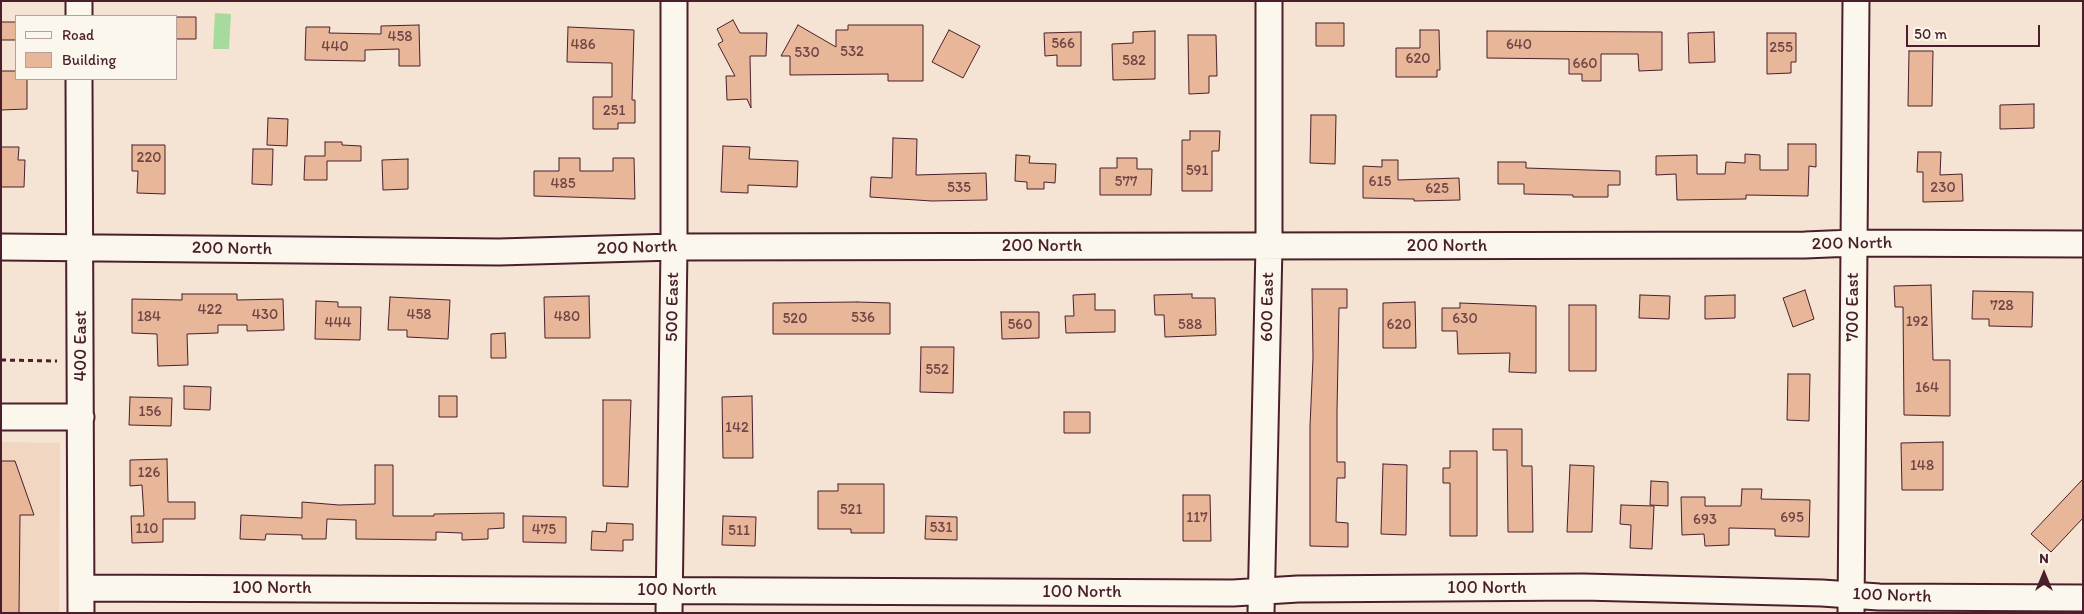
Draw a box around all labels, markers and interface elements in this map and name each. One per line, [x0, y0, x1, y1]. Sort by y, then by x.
legend [15, 15, 178, 80]
scale bar [1909, 15, 2043, 47]
text: 50 m [1914, 25, 1947, 43]
text: Road [62, 26, 94, 44]
house number: 458 [387, 28, 413, 46]
house number: 566 [1051, 35, 1075, 53]
house number: 486 [570, 36, 596, 54]
house number: 640 [1506, 36, 1532, 54]
house number: 440 [321, 38, 349, 56]
house number: 255 [1769, 39, 1793, 57]
house number: 532 [840, 43, 864, 61]
house number: 530 [794, 44, 820, 62]
house number: 620 [1405, 50, 1431, 68]
text: Building [62, 51, 116, 69]
house number: 582 [1122, 52, 1146, 70]
house number: 660 [1572, 55, 1598, 73]
house number: 251 [603, 102, 625, 120]
house number: 220 [136, 149, 162, 167]
house number: 591 [1186, 162, 1208, 180]
house number: 577 [1115, 173, 1137, 191]
house number: 615 [1369, 173, 1391, 191]
house number: 485 [550, 175, 576, 193]
house number: 535 [947, 179, 971, 197]
house number: 230 [1930, 179, 1956, 197]
house number: 625 [1425, 180, 1449, 198]
street label: 200 North [1812, 232, 1892, 256]
street label: 200 North [1002, 235, 1082, 257]
street label: 200 North [1407, 235, 1487, 257]
street label: 200 North [596, 236, 678, 260]
street label: 200 North [192, 237, 272, 261]
street label: 500 East [662, 272, 684, 342]
street label: 600 East [1257, 272, 1279, 342]
street label: 700 East [1842, 272, 1864, 342]
house number: 728 [1990, 297, 2014, 315]
house number: 422 [198, 301, 222, 319]
house number: 430 [252, 306, 278, 324]
house number: 458 [406, 306, 432, 324]
house number: 184 [137, 308, 161, 326]
house number: 480 [554, 308, 580, 326]
house number: 536 [851, 309, 875, 327]
street label: 400 East [70, 310, 92, 382]
house number: 520 [782, 310, 808, 328]
house number: 630 [1452, 310, 1478, 328]
house number: 192 [1906, 313, 1928, 331]
house number: 444 [324, 314, 352, 332]
house number: 560 [1007, 316, 1033, 334]
house number: 588 [1178, 316, 1202, 334]
house number: 620 [1386, 316, 1412, 334]
house number: 552 [925, 361, 949, 379]
house number: 164 [1915, 379, 1939, 397]
house number: 156 [139, 403, 161, 421]
house number: 142 [725, 419, 749, 437]
house number: 148 [1910, 457, 1934, 475]
house number: 126 [138, 464, 160, 482]
house number: 521 [840, 501, 862, 519]
house number: 117 [1186, 509, 1208, 527]
house number: 695 [1780, 509, 1804, 527]
house number: 693 [1693, 511, 1717, 529]
house number: 531 [929, 519, 953, 537]
house number: 110 [135, 520, 159, 538]
house number: 475 [532, 521, 556, 539]
house number: 511 [728, 522, 750, 540]
north arrow [2019, 549, 2069, 599]
text: N [2039, 550, 2049, 567]
street label: 100 North [232, 577, 312, 599]
street label: 100 North [1447, 577, 1527, 599]
street label: 100 North [637, 579, 717, 601]
street label: 100 North [1042, 581, 1122, 603]
street label: 100 North [1852, 584, 1932, 608]

